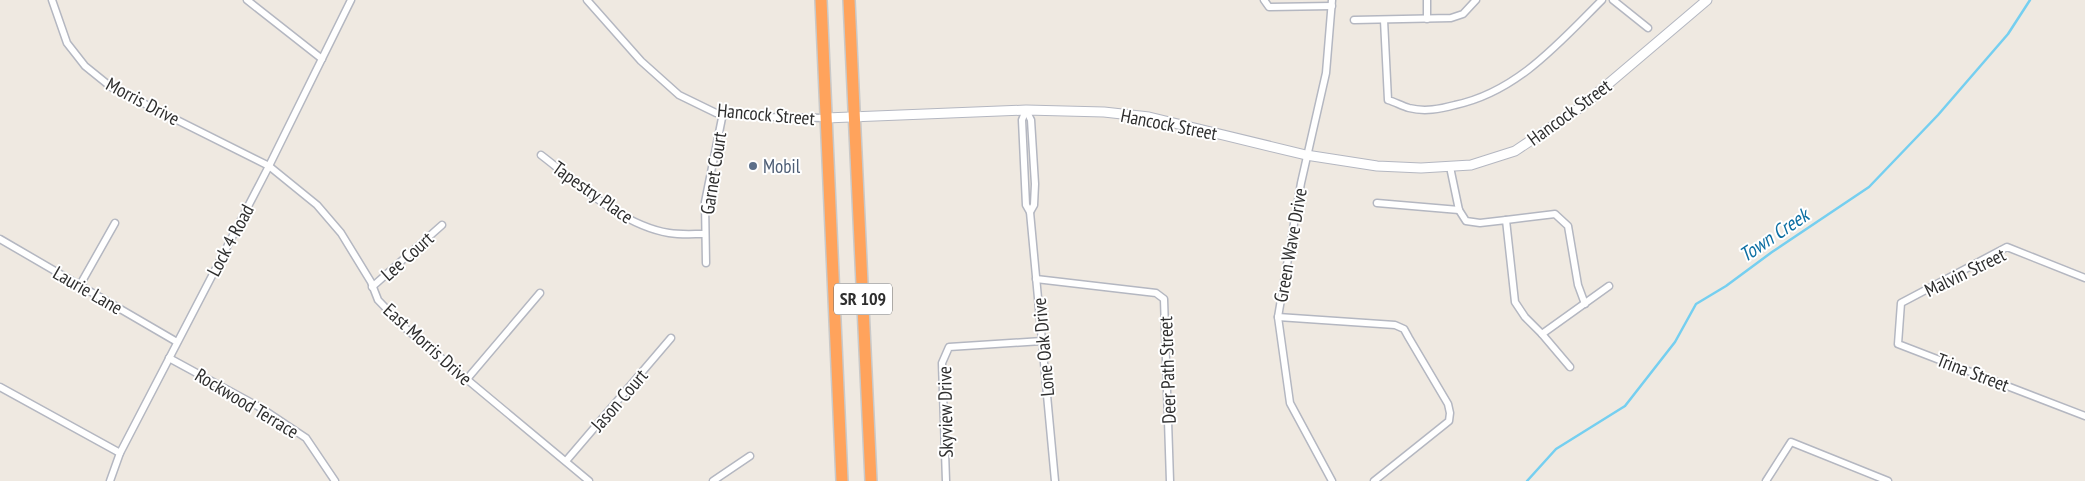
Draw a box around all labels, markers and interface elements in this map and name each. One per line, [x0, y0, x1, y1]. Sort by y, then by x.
street label: Morris Drive [102, 72, 184, 130]
street label: Hancock Street [1522, 73, 1616, 150]
street label: Hancock Street [716, 98, 817, 130]
street label: Hancock Street [1119, 103, 1220, 145]
street label: Garnet Court [695, 129, 731, 216]
place label: Mobil [763, 154, 801, 178]
street label: Tapestry Place [548, 156, 638, 229]
marker: Mobil [747, 160, 759, 172]
street label: Green Wave Drive [1268, 186, 1312, 304]
street label: Lock 4 Road [201, 200, 259, 280]
water label: Town Creek [1734, 201, 1816, 268]
street label: Lee Court [376, 226, 439, 286]
street label: Malvin Street [1920, 242, 2010, 302]
street label: Laurie Lane [49, 261, 127, 319]
road number: SR 109 [834, 284, 892, 314]
street label: Lone Oak Drive [1027, 297, 1059, 397]
street label: East Morris Drive [379, 298, 477, 390]
street label: Deer Path Street [1153, 315, 1181, 424]
street label: Trina Street [1933, 347, 2013, 397]
street label: Rockwood Terrace [191, 363, 303, 443]
street label: Jason Court [585, 363, 653, 437]
street label: Skyview Drive [932, 366, 958, 458]

